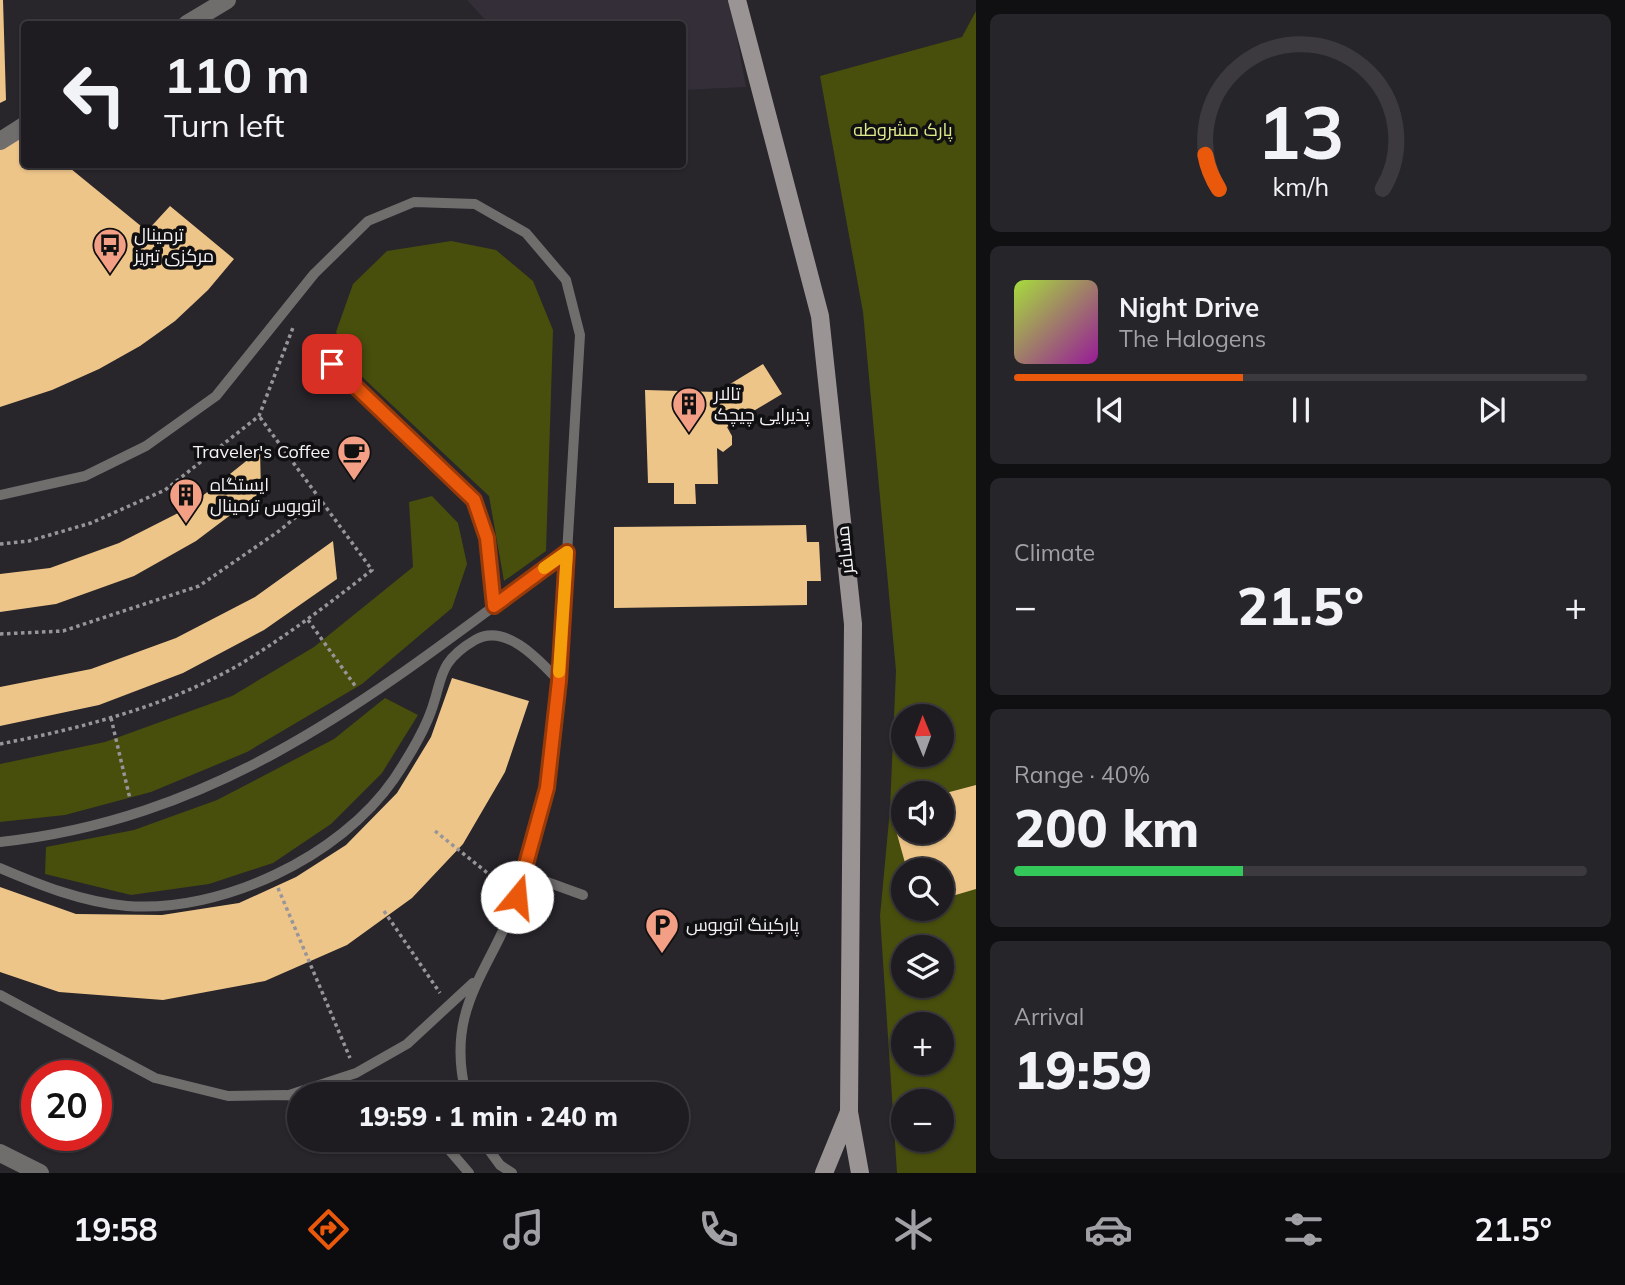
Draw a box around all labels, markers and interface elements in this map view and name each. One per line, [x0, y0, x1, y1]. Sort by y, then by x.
text: 110 m [164, 44, 310, 105]
icon: left [49, 49, 140, 140]
text: 13 [1257, 86, 1344, 177]
text: Turn left [164, 105, 284, 145]
park label: پارک مشروطه [853, 118, 953, 142]
text: km/h [1272, 171, 1329, 202]
place label: ترمینال مرکزی تبریز [133, 223, 214, 267]
bus stop icon: ترمینال مرکزی تبریز [91, 226, 129, 275]
text: Night Drive [1119, 291, 1259, 324]
text: The Halogens [1119, 324, 1266, 353]
pin [302, 334, 362, 394]
icon: arrive [313, 345, 351, 383]
place label: تالار پذیرایی چیچک [713, 382, 810, 427]
building icon: تالار پذیرایی چیچک [670, 385, 708, 434]
icon: previous [1091, 391, 1129, 429]
icon: pause [1282, 391, 1320, 429]
icon: next [1473, 391, 1511, 429]
cafe icon: Traveler's Coffee [335, 433, 373, 482]
place label: Traveler's Coffee [193, 440, 330, 463]
place label: ایستگاه اتوبوس ترمینال [210, 473, 321, 517]
building icon: ایستگاه اتوبوس ترمینال [167, 476, 205, 525]
street label: مسافر [831, 525, 859, 576]
text: Climate [1014, 538, 1095, 567]
text: 21.5° [1237, 573, 1364, 638]
text: − [1014, 582, 1037, 630]
text: + [1564, 582, 1587, 630]
north arrow [891, 704, 954, 766]
map controls [891, 704, 954, 1152]
text: Range · 40% [1014, 760, 1150, 789]
button: sound [891, 781, 954, 844]
text: 200 km [1014, 795, 1199, 860]
button: search [891, 858, 954, 921]
position arrow [480, 860, 554, 934]
parking icon: پارکینگ اتوبوس [643, 906, 681, 955]
place label: پارکینگ اتوبوس [686, 913, 799, 937]
button: layers [891, 935, 954, 998]
text: Arrival [1014, 1002, 1084, 1031]
button: + [891, 1012, 954, 1075]
text: 19:59 [1014, 1037, 1152, 1102]
speed limit sign: 20 [21, 1060, 112, 1151]
button: − [891, 1089, 954, 1152]
text: 19:59 · 1 min · 240 m [358, 1100, 618, 1133]
icon: directions [304, 1205, 353, 1254]
icon: music [499, 1205, 548, 1254]
icon: phone [694, 1205, 743, 1254]
icon: climate [889, 1205, 938, 1254]
icon: car [1084, 1205, 1133, 1254]
icon: filters [1279, 1205, 1328, 1254]
text: 19:58 [73, 1209, 158, 1249]
text: 21.5° [1474, 1209, 1552, 1249]

